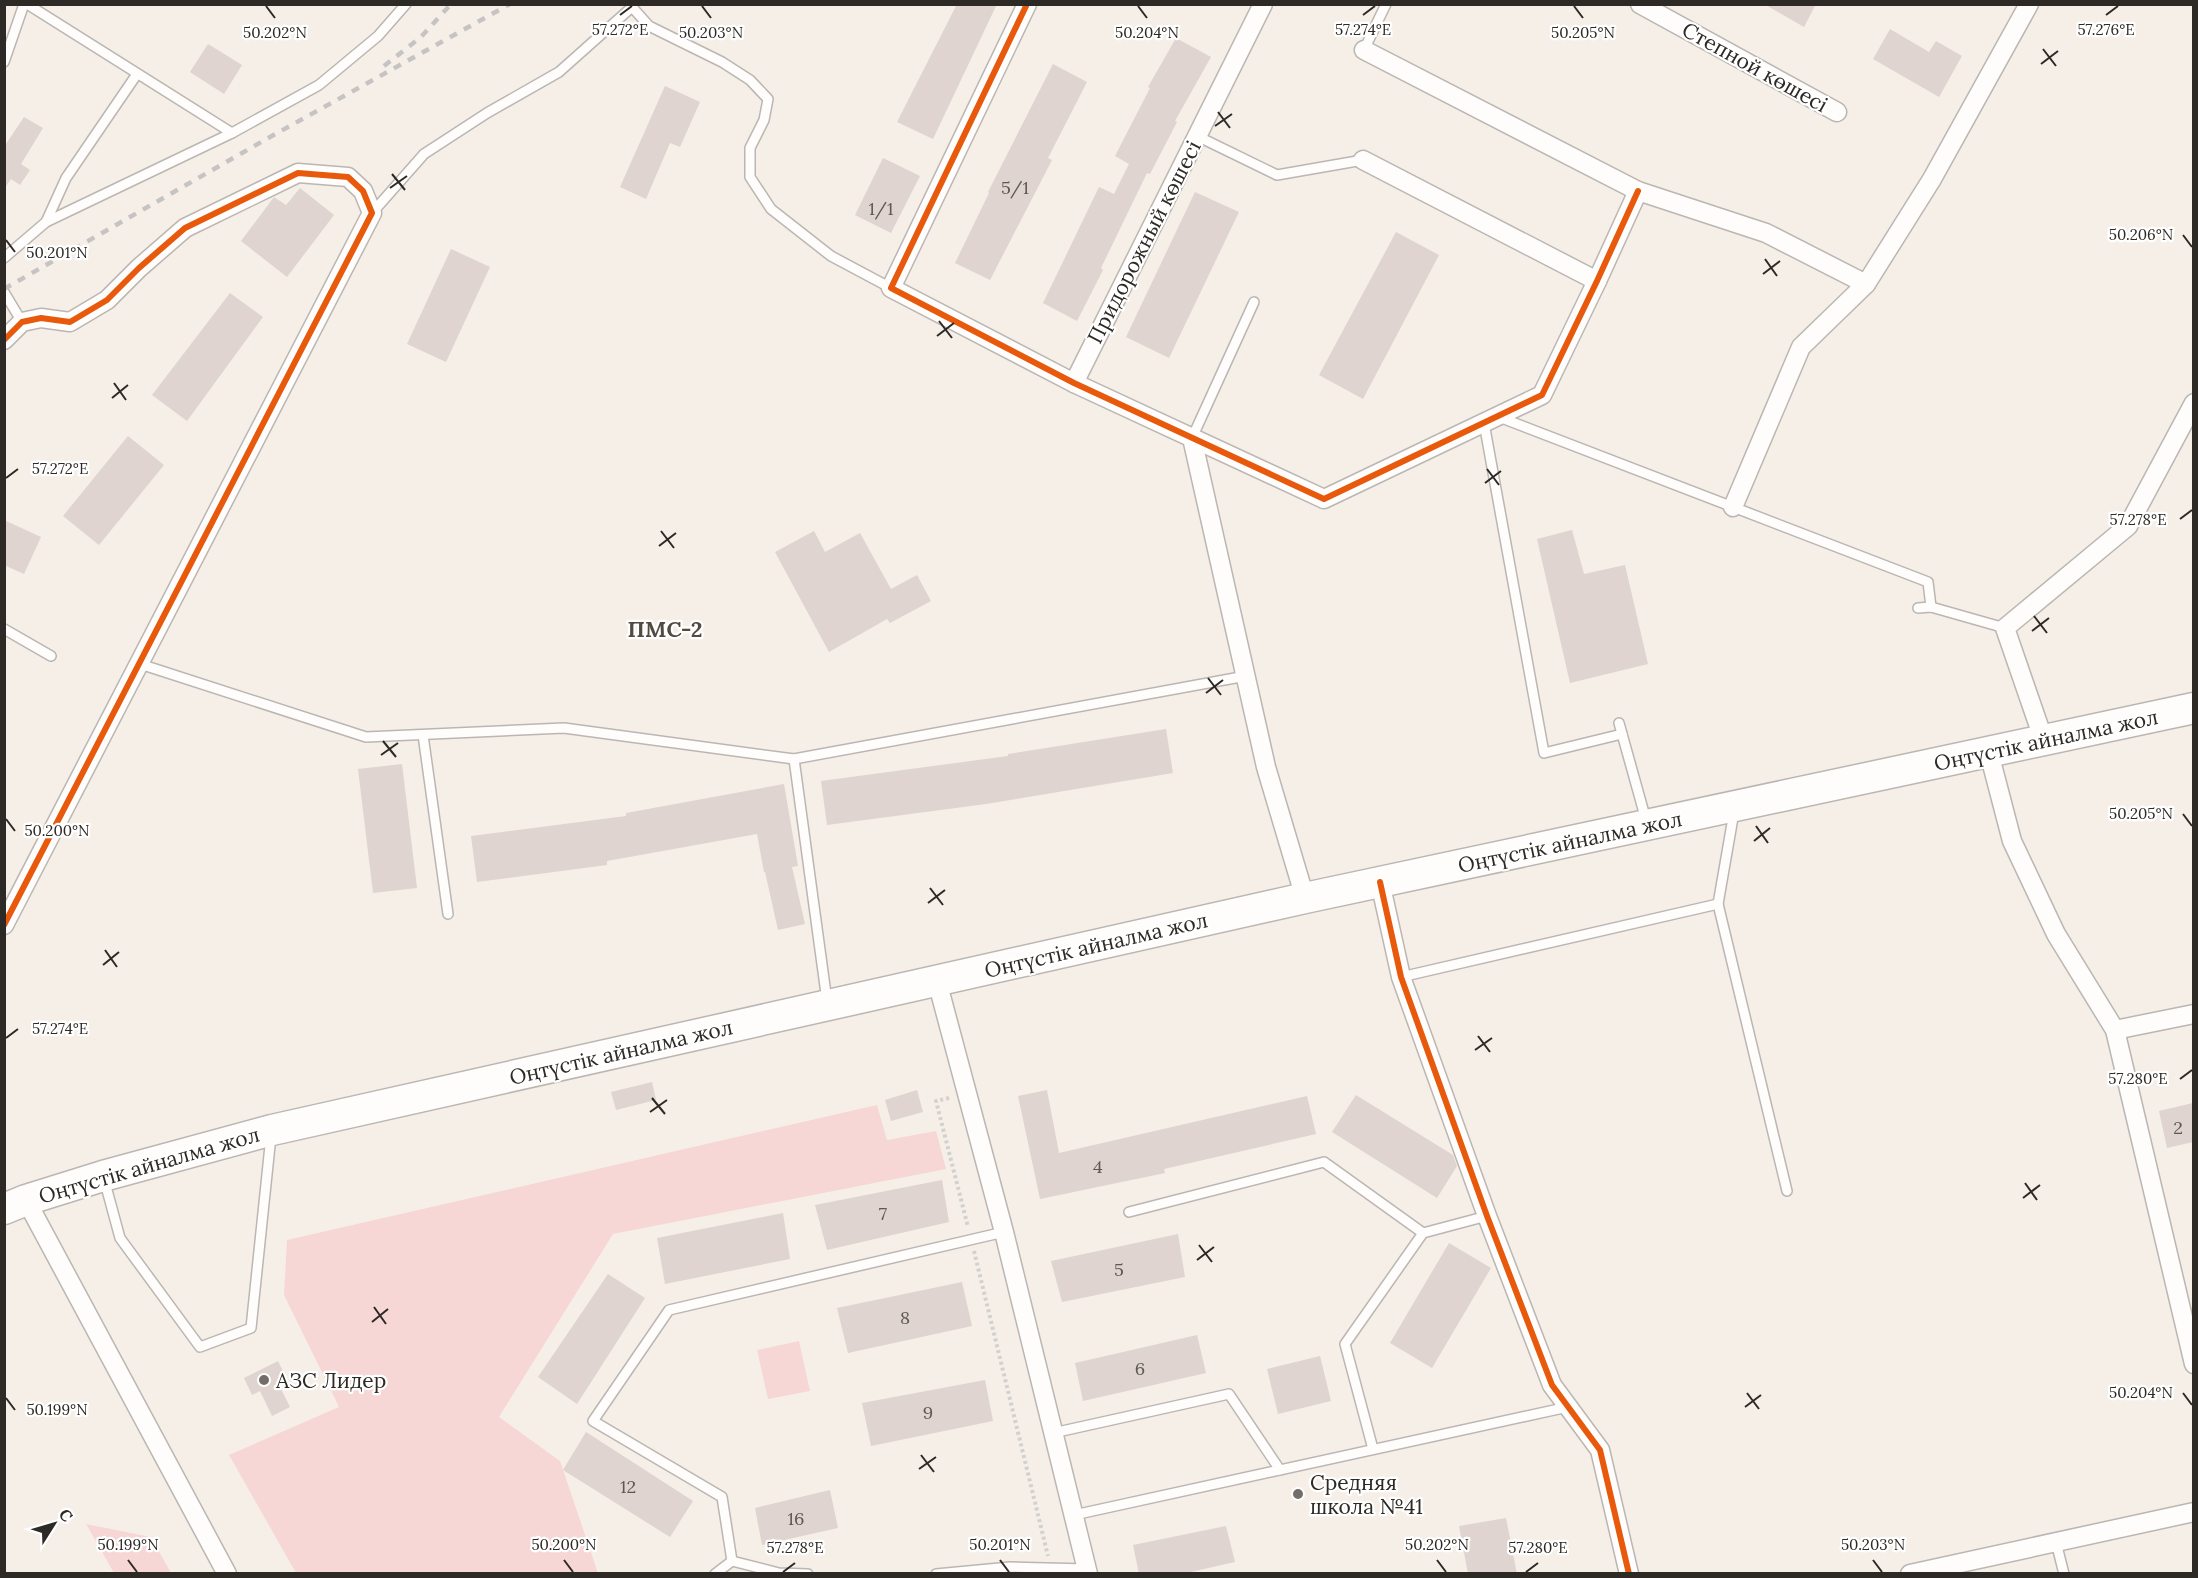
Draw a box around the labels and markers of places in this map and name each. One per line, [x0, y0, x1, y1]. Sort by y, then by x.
place label: АЗС Лидер [275, 1367, 386, 1394]
marker: АЗС Лидер [257, 1373, 271, 1387]
place label: Средняя школа №41 [1310, 1469, 1423, 1520]
marker: Средняя школа №41 [1291, 1487, 1305, 1501]

